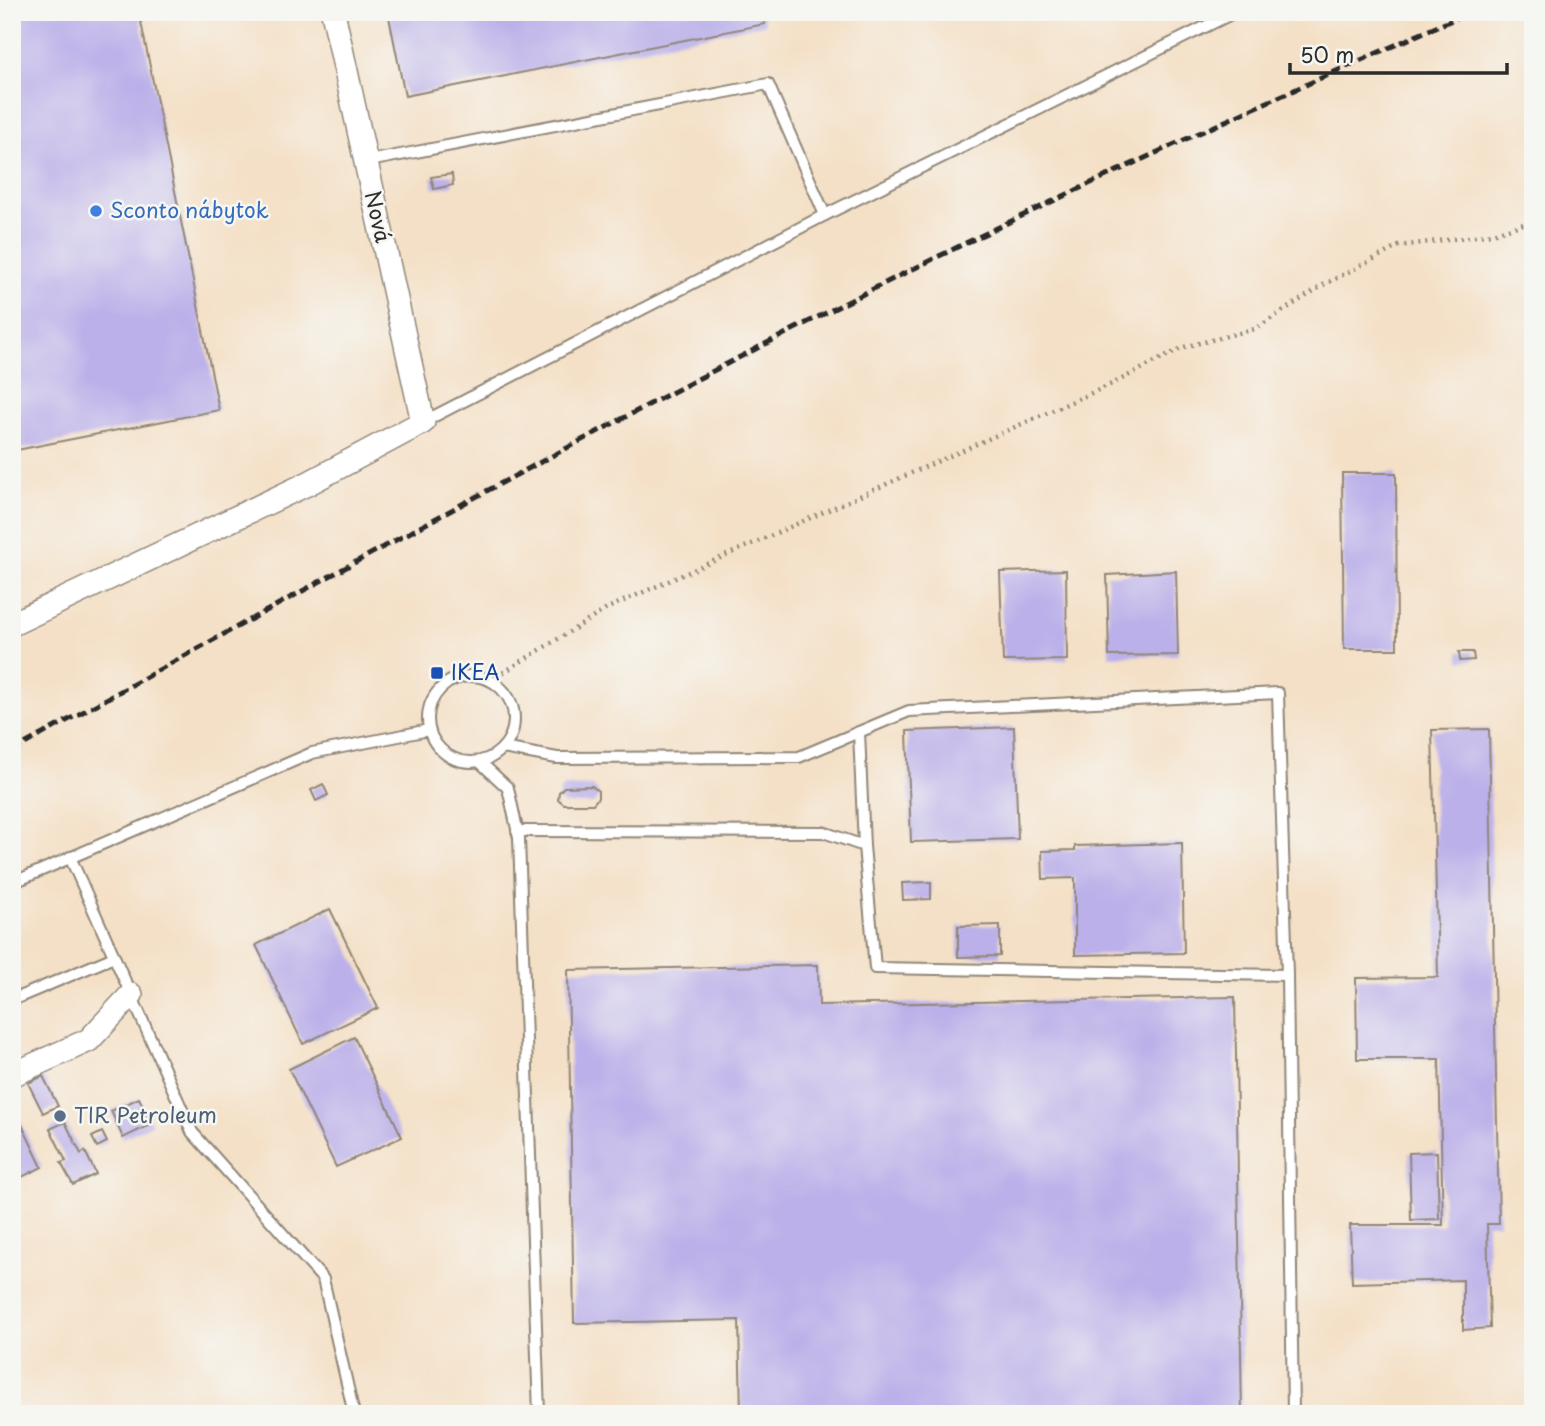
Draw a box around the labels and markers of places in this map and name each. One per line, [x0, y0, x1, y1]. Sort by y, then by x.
place label: Sconto nábytok [110, 193, 269, 225]
marker: Sconto nábytok [88, 203, 104, 219]
place label: IKEA [451, 655, 500, 687]
marker: IKEA [429, 665, 445, 681]
place label: TIR Petroleum [74, 1098, 217, 1130]
marker: TIR Petroleum [52, 1108, 68, 1124]

